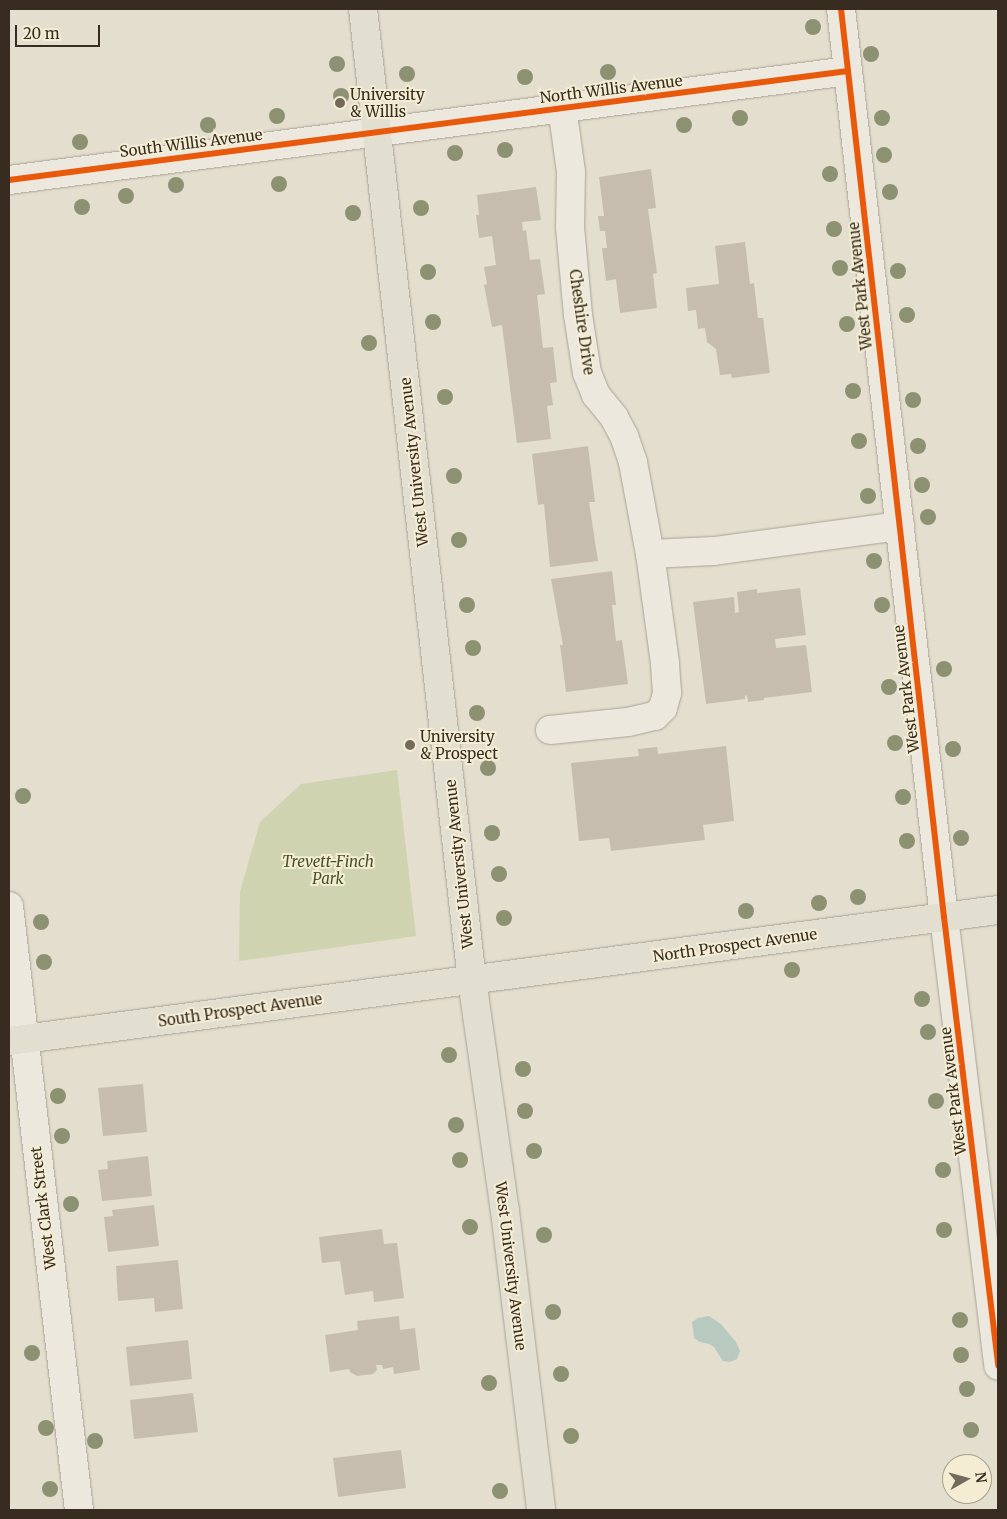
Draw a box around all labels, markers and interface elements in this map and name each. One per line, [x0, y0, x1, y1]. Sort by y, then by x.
scale bar [18, 15, 102, 47]
text: 20 m [23, 24, 60, 43]
street label: North Willis Avenue [539, 71, 683, 107]
place label: University & Willis [350, 85, 425, 120]
marker: University & Willis [334, 97, 346, 109]
street label: South Willis Avenue [119, 125, 263, 161]
street label: West Park Avenue [844, 221, 876, 351]
street label: Cheshire Drive [566, 268, 598, 376]
street label: West University Avenue [396, 377, 432, 547]
street label: West Park Avenue [889, 624, 923, 754]
place label: University & Prospect [420, 727, 498, 762]
marker: University & Prospect [404, 739, 416, 751]
street label: West University Avenue [441, 779, 477, 949]
park label: Trevett-Finch Park [282, 852, 374, 887]
street label: North Prospect Avenue [652, 925, 818, 965]
street label: South Prospect Avenue [157, 990, 323, 1030]
street label: West Park Avenue [936, 1026, 970, 1156]
street label: West Clark Street [27, 1145, 59, 1271]
street label: West University Avenue [492, 1181, 530, 1351]
north arrow [942, 1454, 992, 1504]
text: N [971, 1471, 991, 1484]

